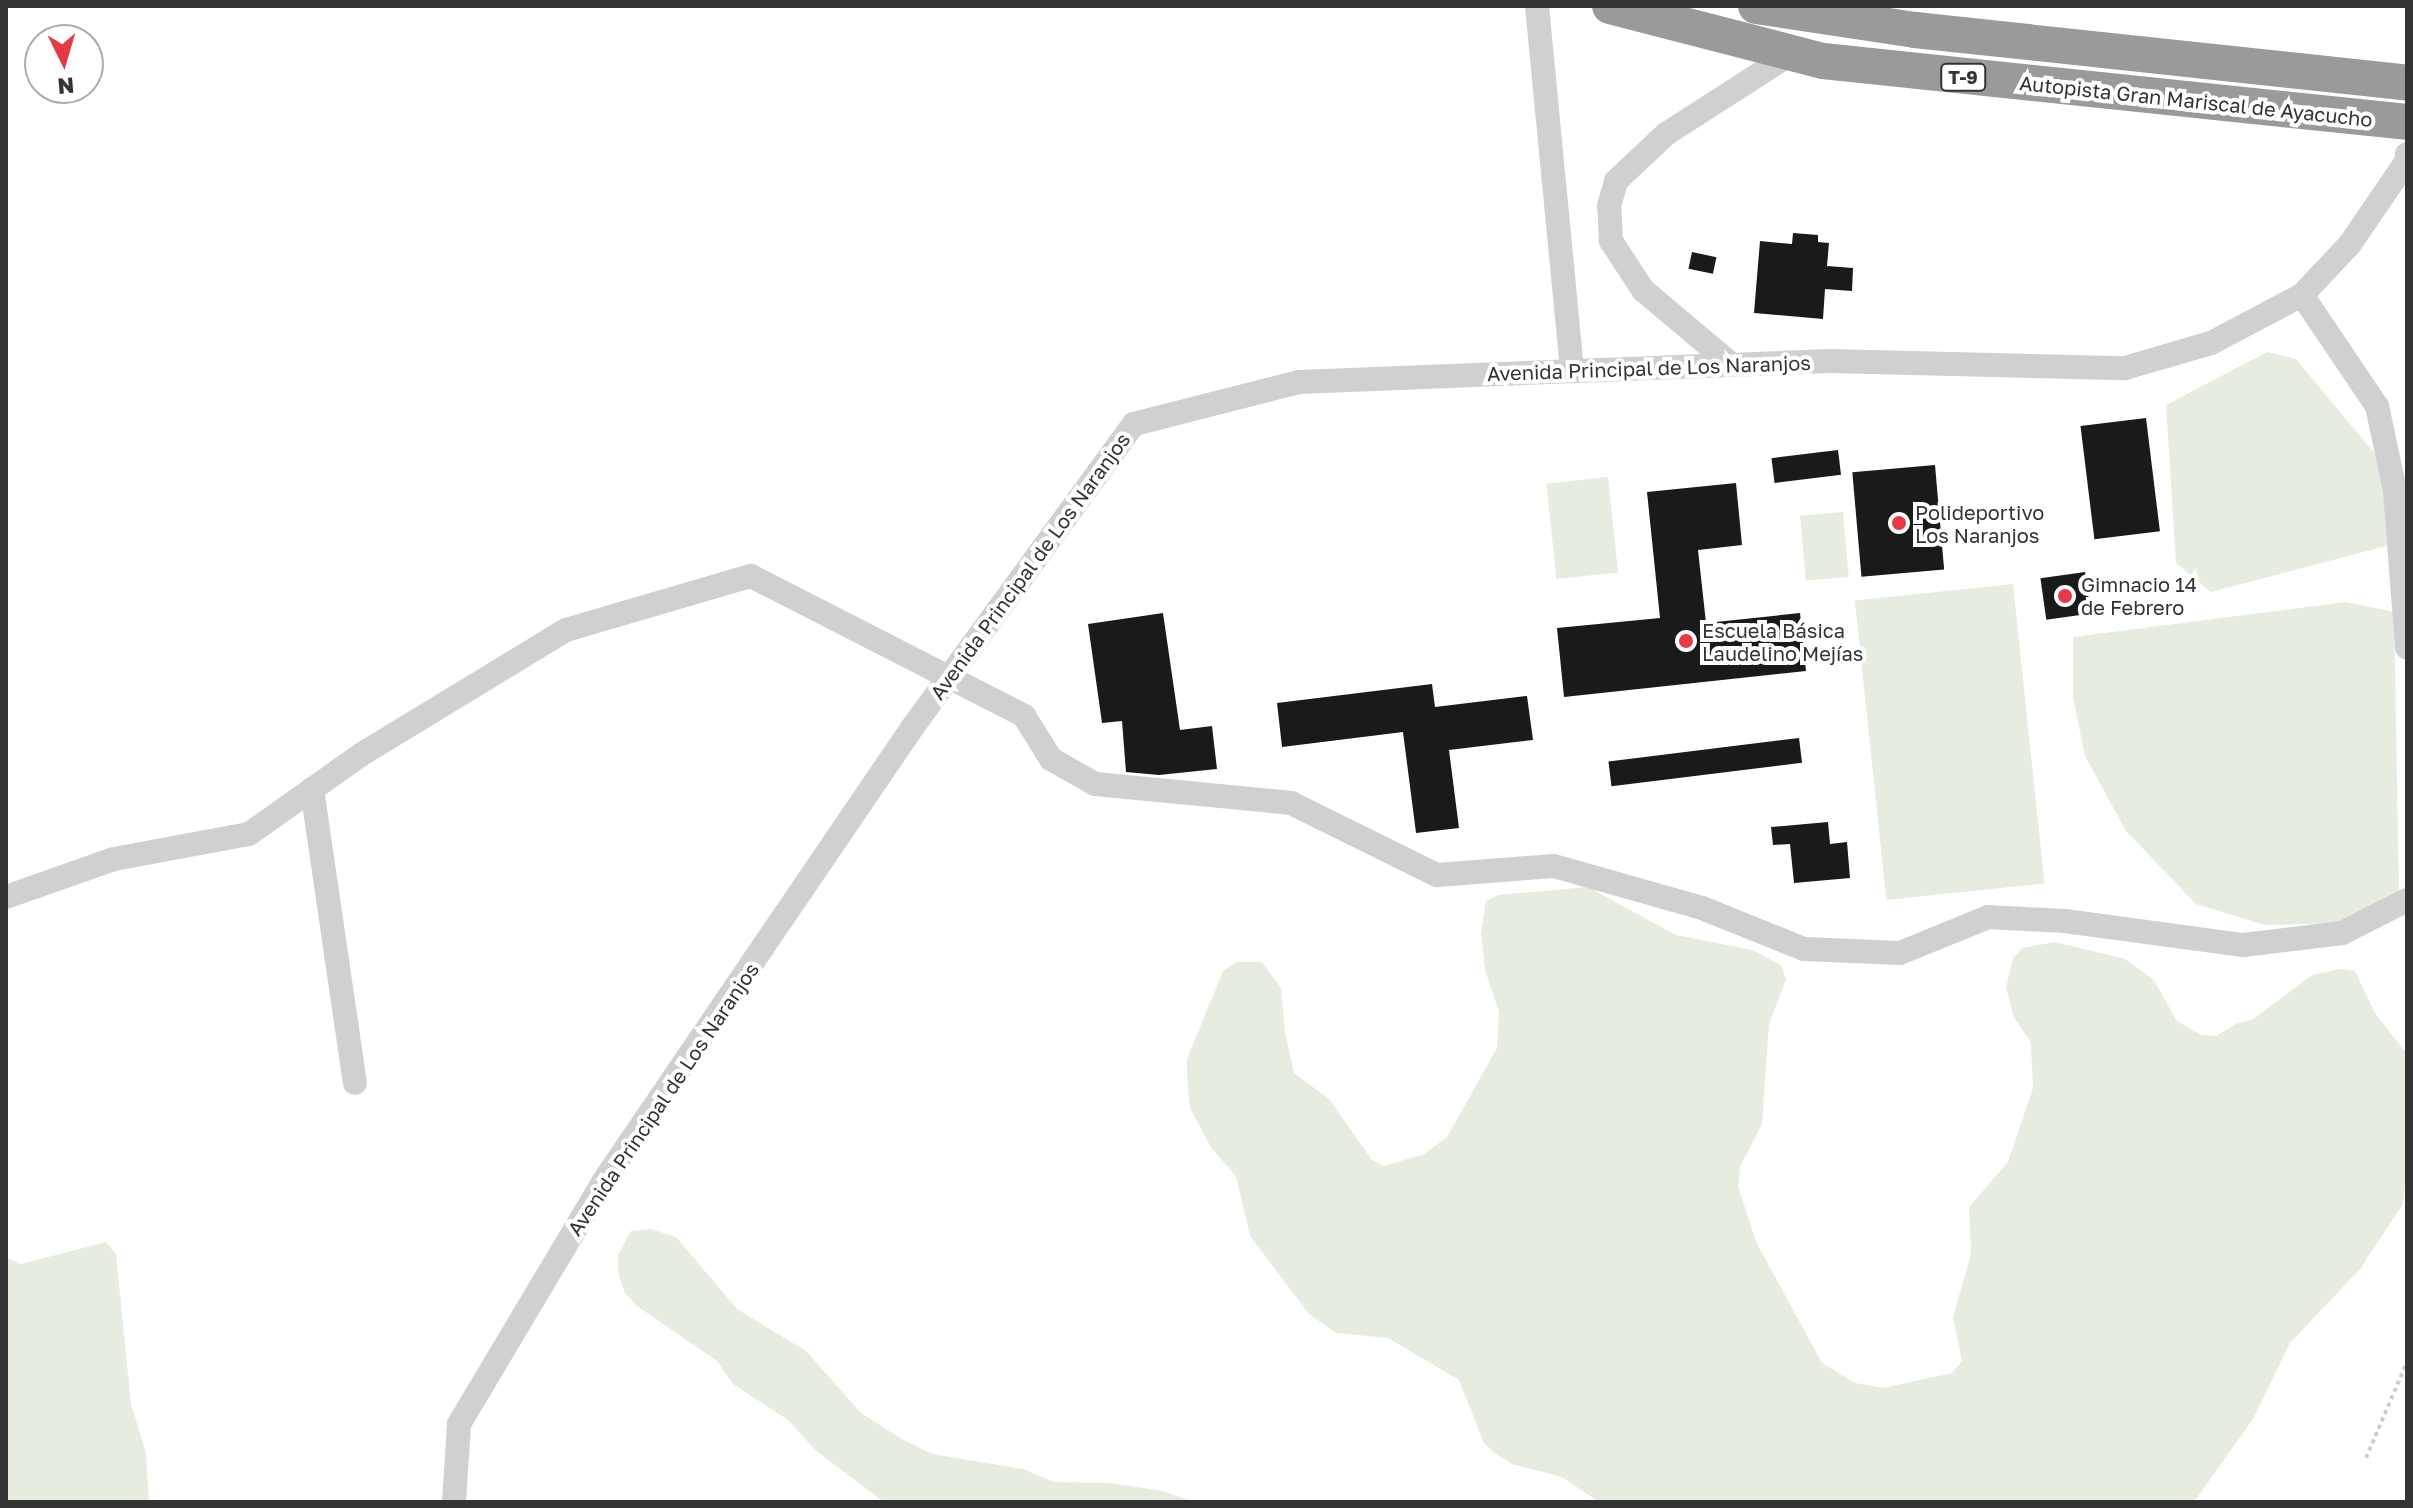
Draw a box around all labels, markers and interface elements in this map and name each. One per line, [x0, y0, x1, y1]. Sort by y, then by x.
north arrow [24, 24, 104, 104]
road number: T-9 [1939, 63, 1987, 91]
street label: Autopista Gran Mariscal de Ayacucho [2018, 71, 2374, 131]
text: N [56, 72, 75, 101]
street label: Avenida Principal de Los Naranjos [1487, 350, 1811, 386]
street label: Avenida Principal de Los Naranjos [925, 428, 1135, 704]
place label: Polideportivo Los Naranjos [1915, 500, 2044, 547]
marker: Polideportivo Los Naranjos [1890, 514, 1908, 532]
place label: Gimnacio 14 de Febrero [2081, 572, 2197, 619]
marker: Gimnacio 14 de Febrero [2056, 587, 2074, 605]
place label: Escuela Básica Laudelino Mejías [1702, 618, 1863, 665]
marker: Escuela Básica Laudelino Mejías [1677, 632, 1695, 650]
street label: Avenida Principal de Los Naranjos [562, 958, 764, 1240]

